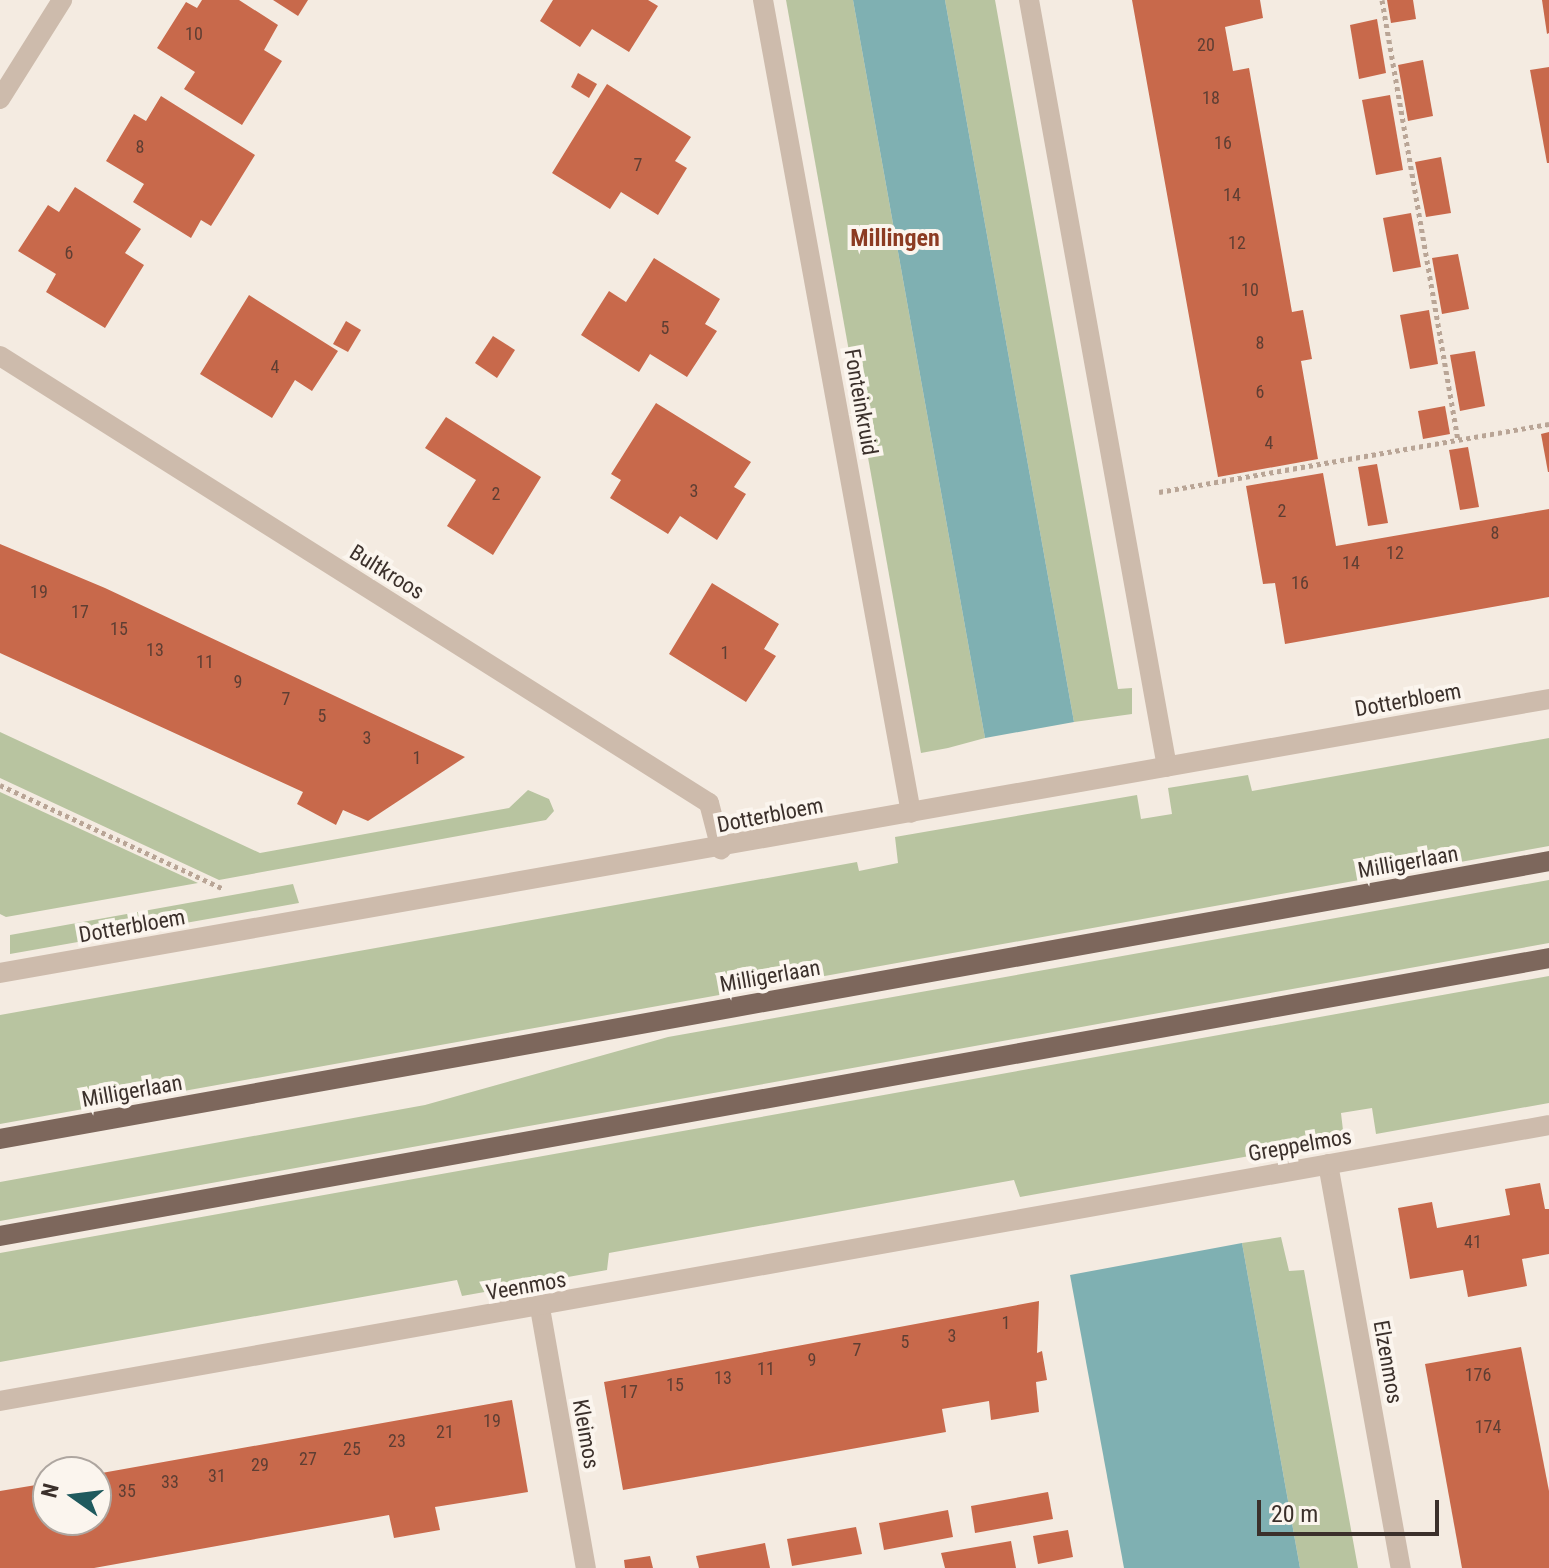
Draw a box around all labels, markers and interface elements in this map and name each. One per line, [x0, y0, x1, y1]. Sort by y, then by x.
house number: 10 [185, 23, 203, 45]
house number: 20 [1197, 34, 1215, 56]
house number: 18 [1202, 87, 1220, 109]
house number: 16 [1214, 132, 1232, 154]
house number: 8 [136, 136, 144, 158]
house number: 7 [634, 154, 642, 176]
house number: 14 [1223, 184, 1241, 206]
district label: Millingen [850, 225, 940, 253]
house number: 12 [1228, 232, 1246, 254]
house number: 6 [65, 242, 73, 264]
house number: 10 [1241, 279, 1259, 301]
house number: 5 [661, 317, 669, 339]
house number: 8 [1256, 332, 1264, 354]
street label: Fonteinkruid [839, 347, 883, 457]
house number: 4 [271, 356, 279, 378]
house number: 6 [1256, 381, 1264, 403]
house number: 4 [1265, 432, 1273, 454]
house number: 3 [690, 480, 698, 502]
house number: 2 [492, 483, 500, 505]
house number: 2 [1278, 500, 1286, 522]
house number: 8 [1491, 522, 1499, 544]
street label: Bultkroos [345, 539, 429, 605]
house number: 12 [1386, 542, 1404, 564]
house number: 14 [1342, 552, 1360, 574]
house number: 16 [1291, 572, 1309, 594]
house number: 19 [30, 581, 48, 603]
house number: 17 [71, 601, 89, 623]
house number: 15 [110, 618, 128, 640]
house number: 13 [146, 639, 164, 661]
house number: 1 [721, 642, 729, 664]
house number: 11 [196, 651, 214, 673]
house number: 9 [234, 671, 242, 693]
street label: Dotterbloem [1353, 678, 1463, 722]
house number: 7 [282, 688, 290, 710]
house number: 5 [318, 705, 326, 727]
house number: 3 [363, 727, 371, 749]
house number: 1 [413, 747, 421, 769]
street label: Dotterbloem [715, 792, 825, 838]
street label: Milligerlaan [1356, 840, 1460, 884]
street label: Dotterbloem [77, 904, 187, 948]
street label: Milligerlaan [718, 954, 822, 998]
street label: Milligerlaan [80, 1069, 184, 1113]
street label: Greppelmos [1246, 1123, 1354, 1167]
house number: 41 [1464, 1231, 1482, 1253]
street label: Veenmos [484, 1266, 568, 1306]
house number: 1 [1002, 1312, 1010, 1334]
street label: Elzenmos [1368, 1318, 1408, 1406]
house number: 3 [948, 1325, 956, 1347]
house number: 5 [901, 1331, 909, 1353]
house number: 7 [853, 1339, 861, 1361]
house number: 9 [808, 1349, 816, 1371]
house number: 11 [757, 1358, 775, 1380]
house number: 176 [1465, 1364, 1491, 1386]
house number: 13 [714, 1367, 732, 1389]
house number: 15 [666, 1374, 684, 1396]
house number: 17 [620, 1381, 638, 1403]
street label: Kleimos [567, 1397, 605, 1471]
house number: 19 [483, 1410, 501, 1432]
house number: 174 [1475, 1416, 1501, 1438]
house number: 21 [436, 1421, 454, 1443]
house number: 23 [388, 1430, 406, 1452]
house number: 25 [343, 1438, 361, 1460]
house number: 27 [299, 1448, 317, 1470]
house number: 29 [251, 1454, 269, 1476]
north arrow [32, 1456, 112, 1536]
house number: 31 [208, 1465, 226, 1487]
house number: 33 [161, 1471, 179, 1493]
house number: 35 [118, 1480, 136, 1502]
text: N [36, 1481, 64, 1500]
scale bar [1261, 1484, 1443, 1534]
text: 20 m [1271, 1500, 1318, 1528]

